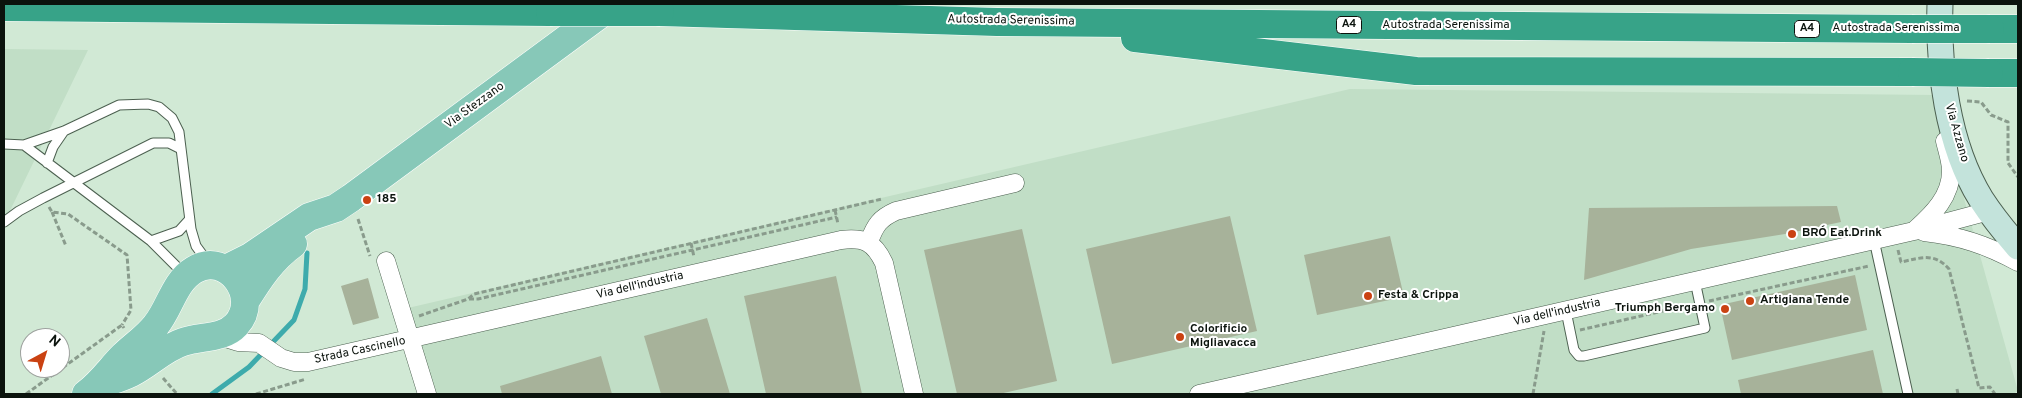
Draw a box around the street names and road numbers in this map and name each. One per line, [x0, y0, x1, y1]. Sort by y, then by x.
street label: Autostrada Serenissima [947, 13, 1075, 29]
road number: A4 [1336, 16, 1362, 34]
street label: Autostrada Serenissima [1382, 19, 1510, 33]
road number: A4 [1794, 20, 1820, 38]
street label: Autostrada Serenissima [1832, 22, 1960, 36]
street label: Via Stezzano [442, 80, 508, 132]
street label: Via Azzano [1941, 102, 1971, 164]
street label: Via dell'industria [595, 269, 685, 303]
street label: Via dell'industria [1512, 296, 1602, 330]
street label: Strada Cascinello [313, 334, 407, 368]

